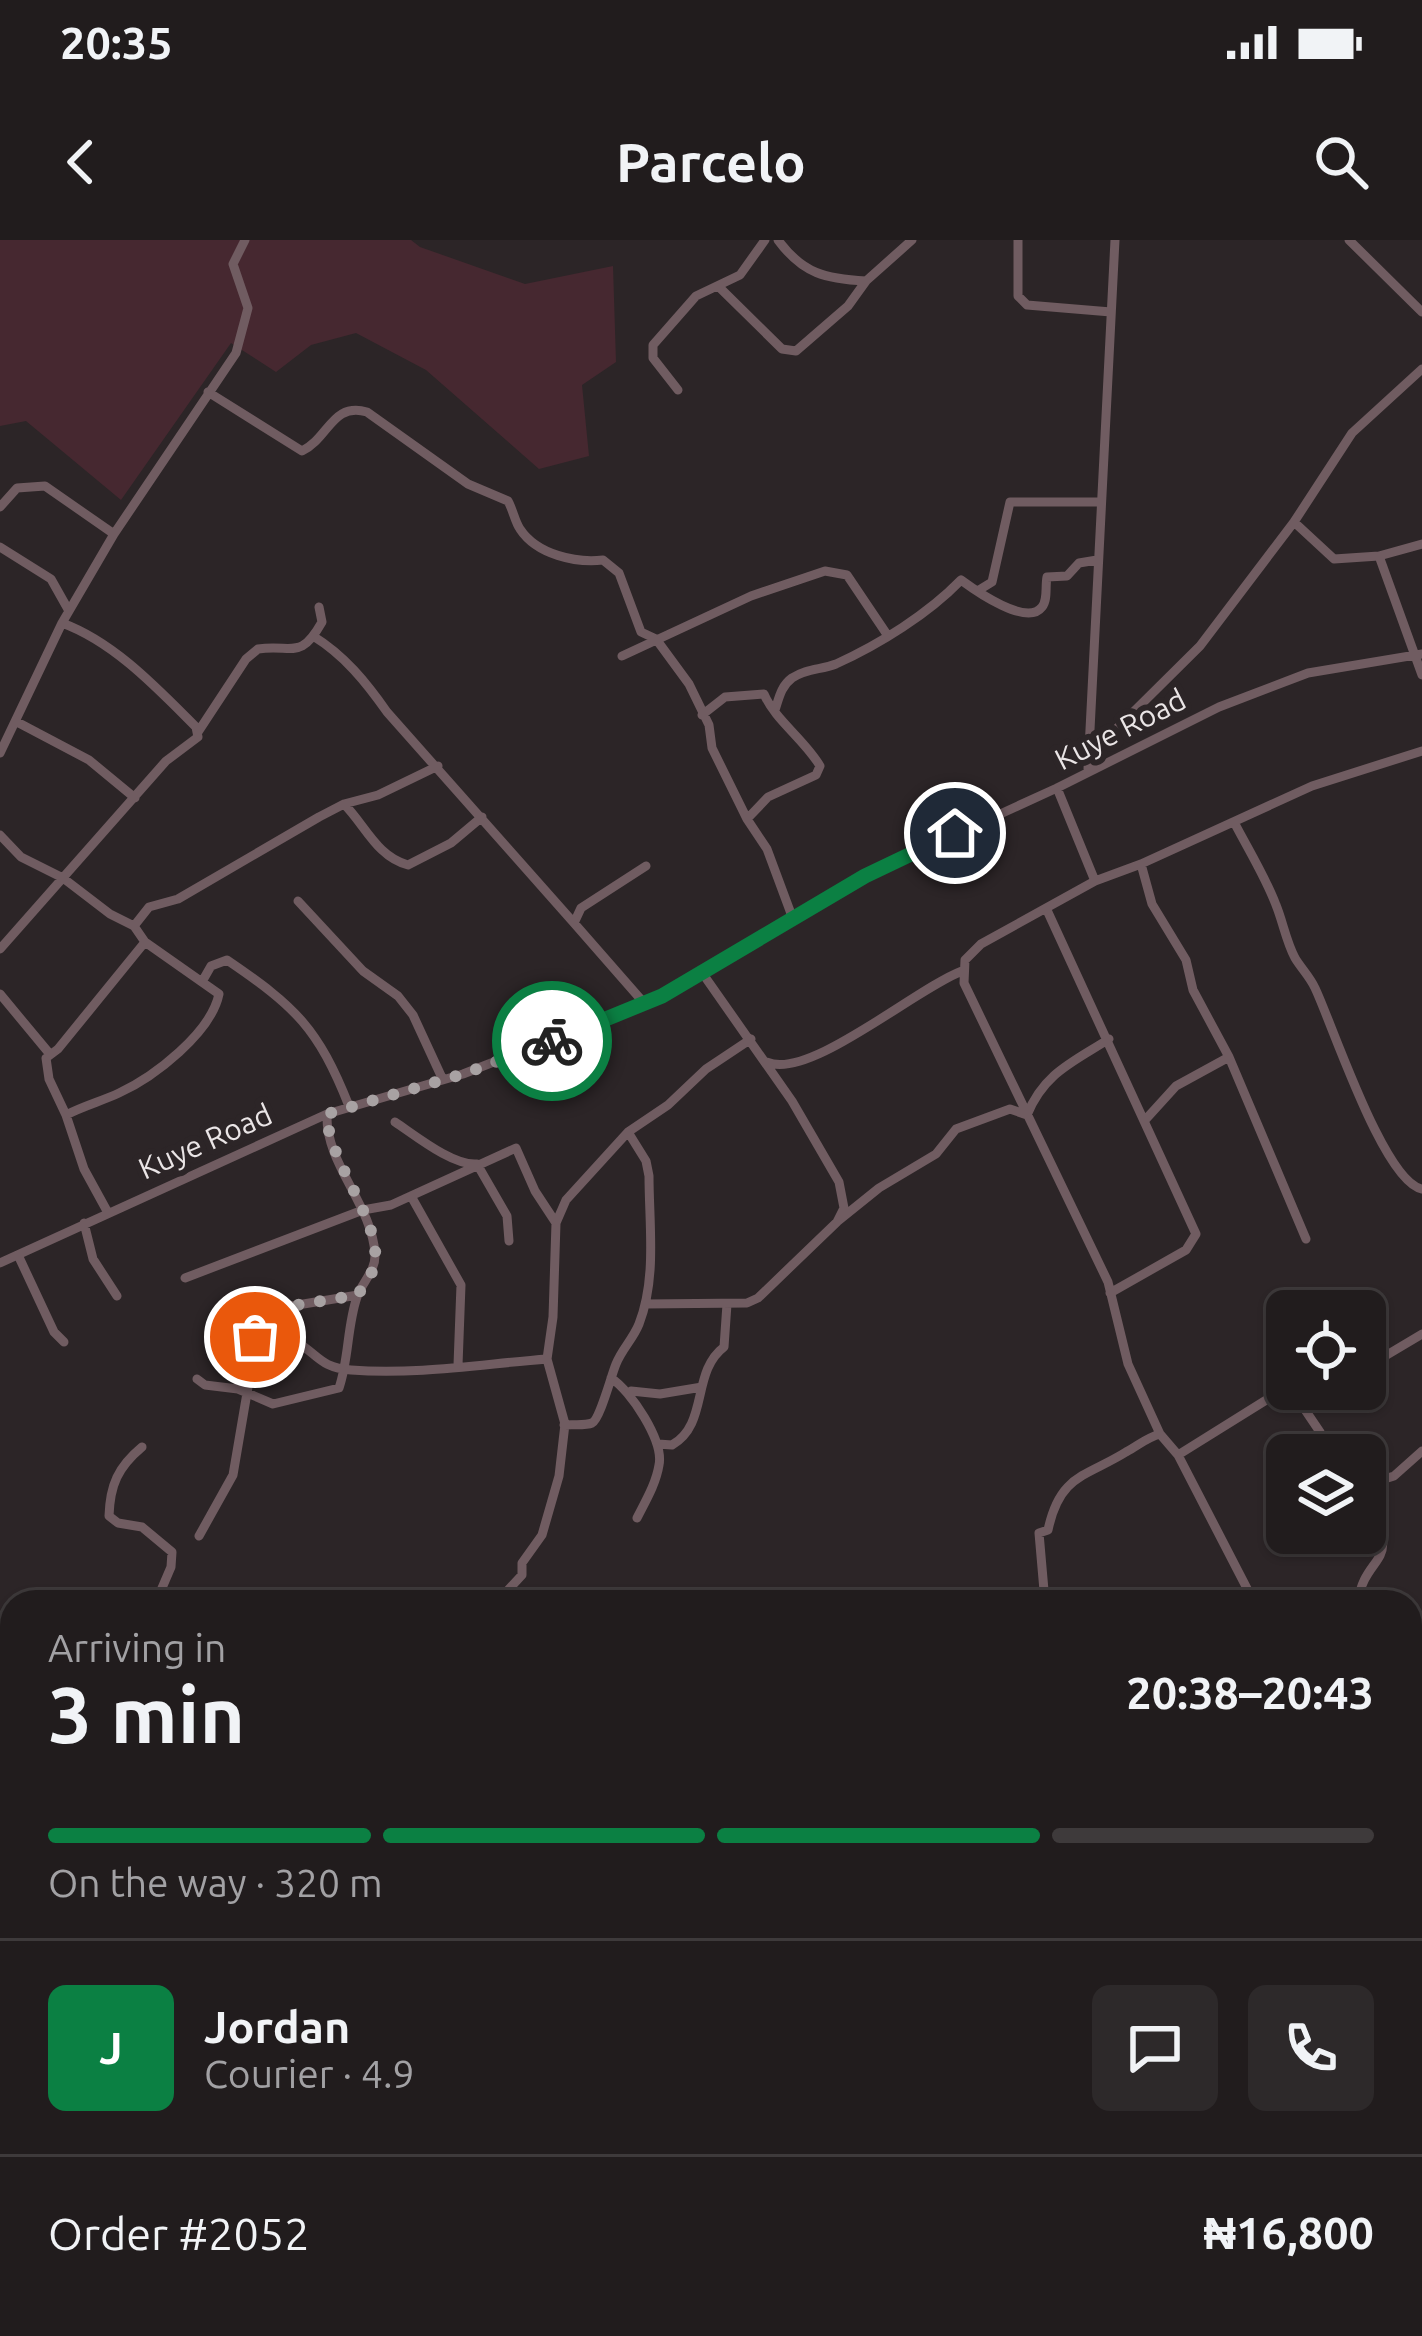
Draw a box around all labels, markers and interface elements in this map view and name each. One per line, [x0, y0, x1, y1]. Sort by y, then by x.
text: 20:35 [60, 17, 173, 68]
icon: back [48, 129, 114, 195]
icon: search [1308, 129, 1374, 195]
text: Parcelo [616, 132, 806, 192]
street label: Kuye Road [1049, 682, 1191, 776]
pin [904, 782, 1006, 884]
icon: home [922, 800, 988, 866]
courier [492, 981, 612, 1101]
icon: bike [519, 1008, 585, 1074]
street label: Kuye Road [133, 1097, 277, 1185]
pin [204, 1286, 306, 1388]
map controls [1266, 1290, 1386, 1554]
button: locate [1266, 1290, 1386, 1410]
icon: bag [222, 1304, 288, 1370]
button: layers [1266, 1434, 1386, 1554]
text: Arriving in [48, 1626, 226, 1669]
text: 20:38–20:43 [1126, 1667, 1374, 1718]
text: 3 min [48, 1670, 245, 1758]
text: On the way · 320 m [48, 1861, 383, 1904]
button: chat [1092, 1985, 1218, 2111]
button: phone [1248, 1985, 1374, 2111]
text: Jordan [204, 2001, 350, 2052]
text: J [99, 2022, 123, 2073]
text: Courier · 4.9 [204, 2052, 415, 2095]
text: ₦16,800 [1204, 2207, 1374, 2258]
text: Order #2052 [48, 2208, 310, 2259]

